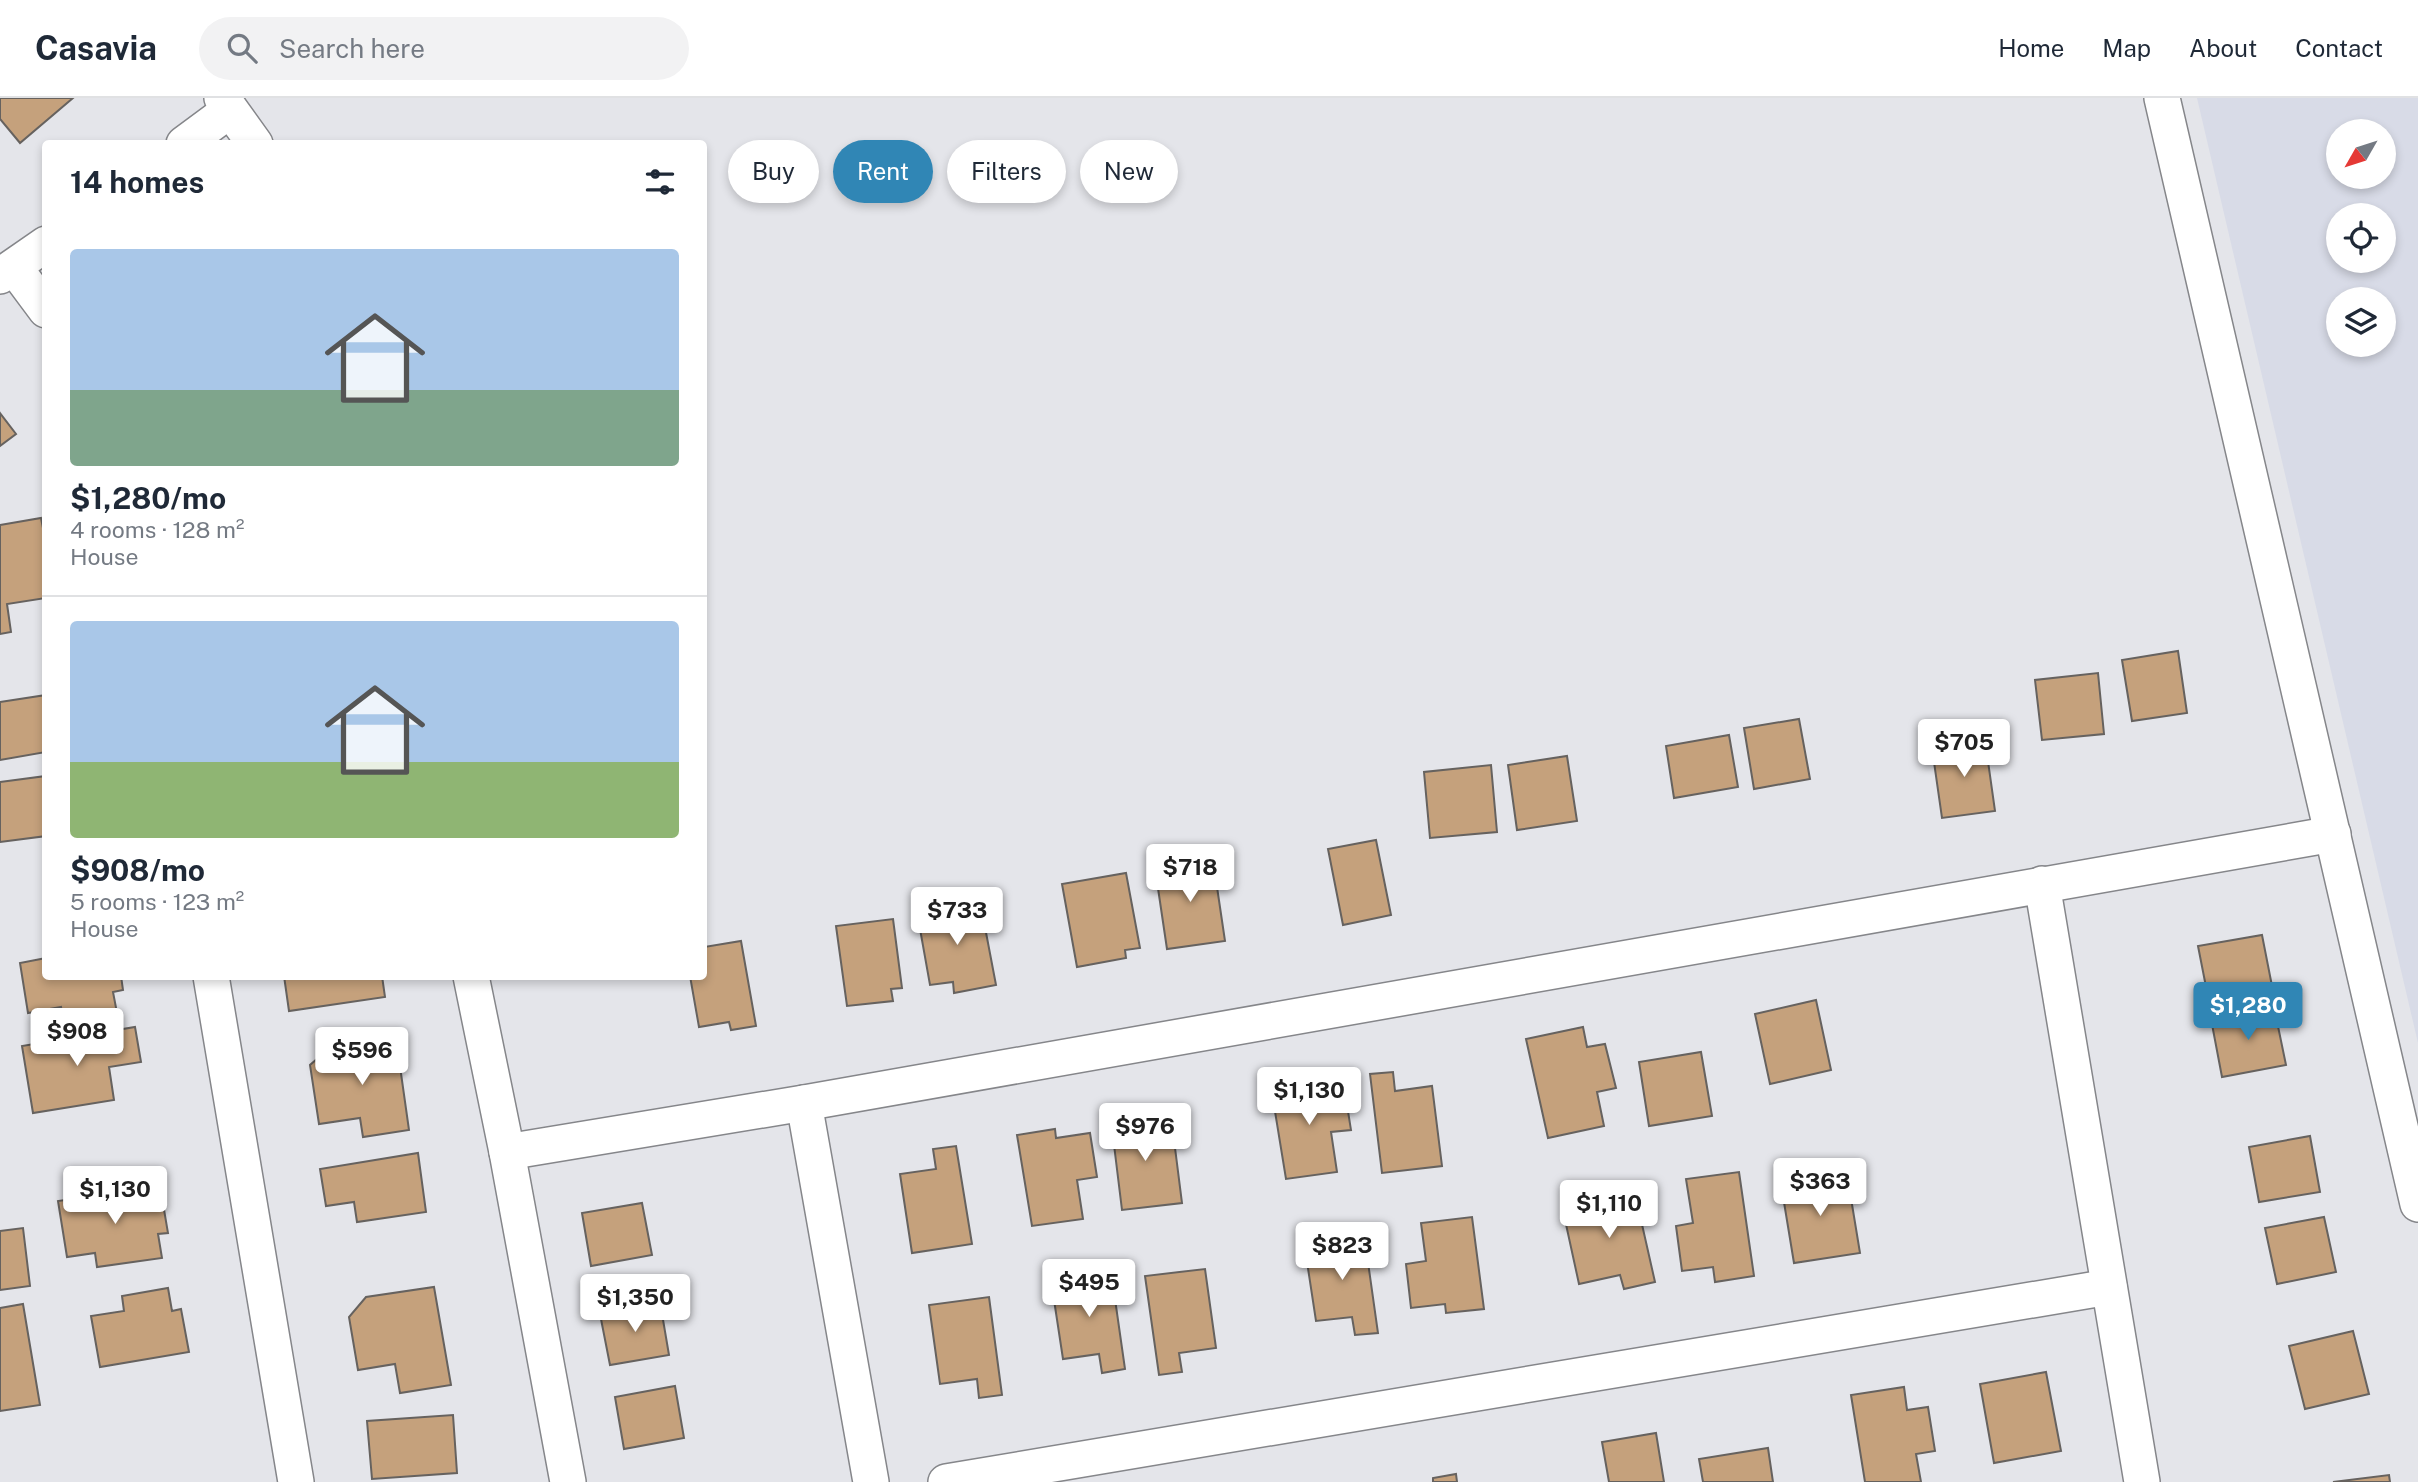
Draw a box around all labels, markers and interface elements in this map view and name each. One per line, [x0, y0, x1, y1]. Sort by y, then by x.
search box [199, 17, 689, 80]
text: Casavia [35, 29, 157, 67]
icon: search [223, 29, 261, 67]
text: Search here [279, 33, 425, 64]
text: Home [1998, 34, 2064, 62]
text: Map [2102, 34, 2151, 62]
text: About [2189, 34, 2257, 62]
text: Contact [2295, 34, 2383, 62]
north arrow [2326, 119, 2396, 189]
map controls [2326, 119, 2396, 357]
chip: Buy [728, 140, 819, 203]
chip: Rent [833, 140, 933, 203]
chip: Filters [947, 140, 1066, 203]
chip: New [1080, 140, 1178, 203]
icon: filters [641, 163, 679, 201]
text: 14 homes [70, 164, 204, 200]
button: locate [2326, 203, 2396, 273]
button: layers [2326, 287, 2396, 357]
icon: home [312, 295, 438, 421]
text: $1,280/mo [70, 480, 226, 516]
text: 4 rooms · 128 m² [70, 516, 244, 543]
text: House [70, 543, 138, 570]
icon: home [312, 667, 438, 793]
pin: $705 [1923, 720, 2005, 779]
text: $705 [1934, 728, 1994, 755]
pin: $718 [1149, 844, 1231, 904]
text: $908/mo [70, 852, 205, 888]
text: $718 [1162, 853, 1218, 880]
text: 5 rooms · 123 m² [70, 888, 244, 915]
pin: $733 [916, 888, 998, 947]
text: $733 [927, 896, 987, 923]
text: House [70, 915, 138, 942]
pin: $1,280 [2191, 982, 2305, 1042]
text: $1,280 [2209, 991, 2287, 1018]
pin: $908 [36, 1009, 118, 1068]
text: $908 [47, 1017, 107, 1044]
pin: $596 [321, 1028, 403, 1087]
text: $596 [331, 1036, 393, 1063]
pin: $1,130 [1252, 1068, 1366, 1127]
text: $1,130 [1273, 1076, 1345, 1103]
pin: $976 [1104, 1104, 1186, 1163]
text: $976 [1115, 1112, 1175, 1139]
pin: $363 [1779, 1158, 1861, 1218]
pin: $1,130 [58, 1166, 172, 1226]
text: $363 [1789, 1167, 1851, 1194]
text: $1,130 [79, 1175, 151, 1202]
pin: $1,110 [1552, 1180, 1666, 1240]
text: $1,110 [1576, 1189, 1642, 1216]
pin: $823 [1301, 1222, 1383, 1282]
text: $823 [1312, 1231, 1372, 1258]
pin: $495 [1048, 1260, 1130, 1319]
text: $495 [1058, 1268, 1120, 1295]
pin: $1,350 [578, 1274, 692, 1334]
text: $1,350 [596, 1283, 674, 1310]

